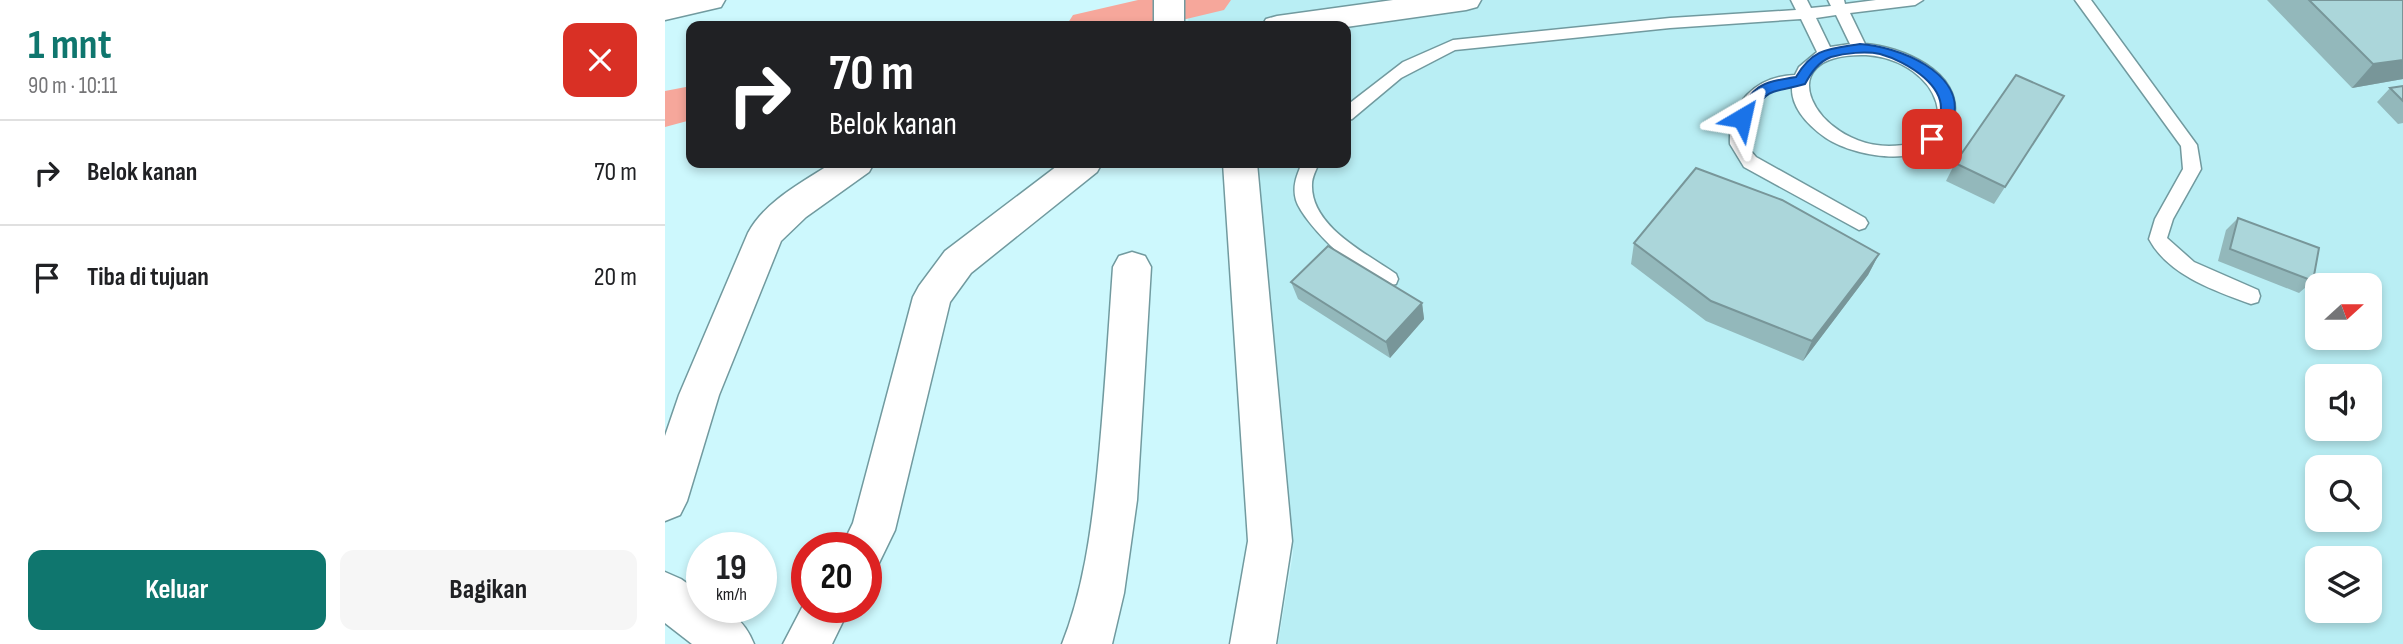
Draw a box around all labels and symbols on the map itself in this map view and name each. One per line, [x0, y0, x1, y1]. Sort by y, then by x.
position arrow [1705, 81, 1779, 155]
pin [1902, 109, 1962, 169]
north arrow [2305, 273, 2382, 350]
speed limit sign: 20 [791, 532, 882, 623]

